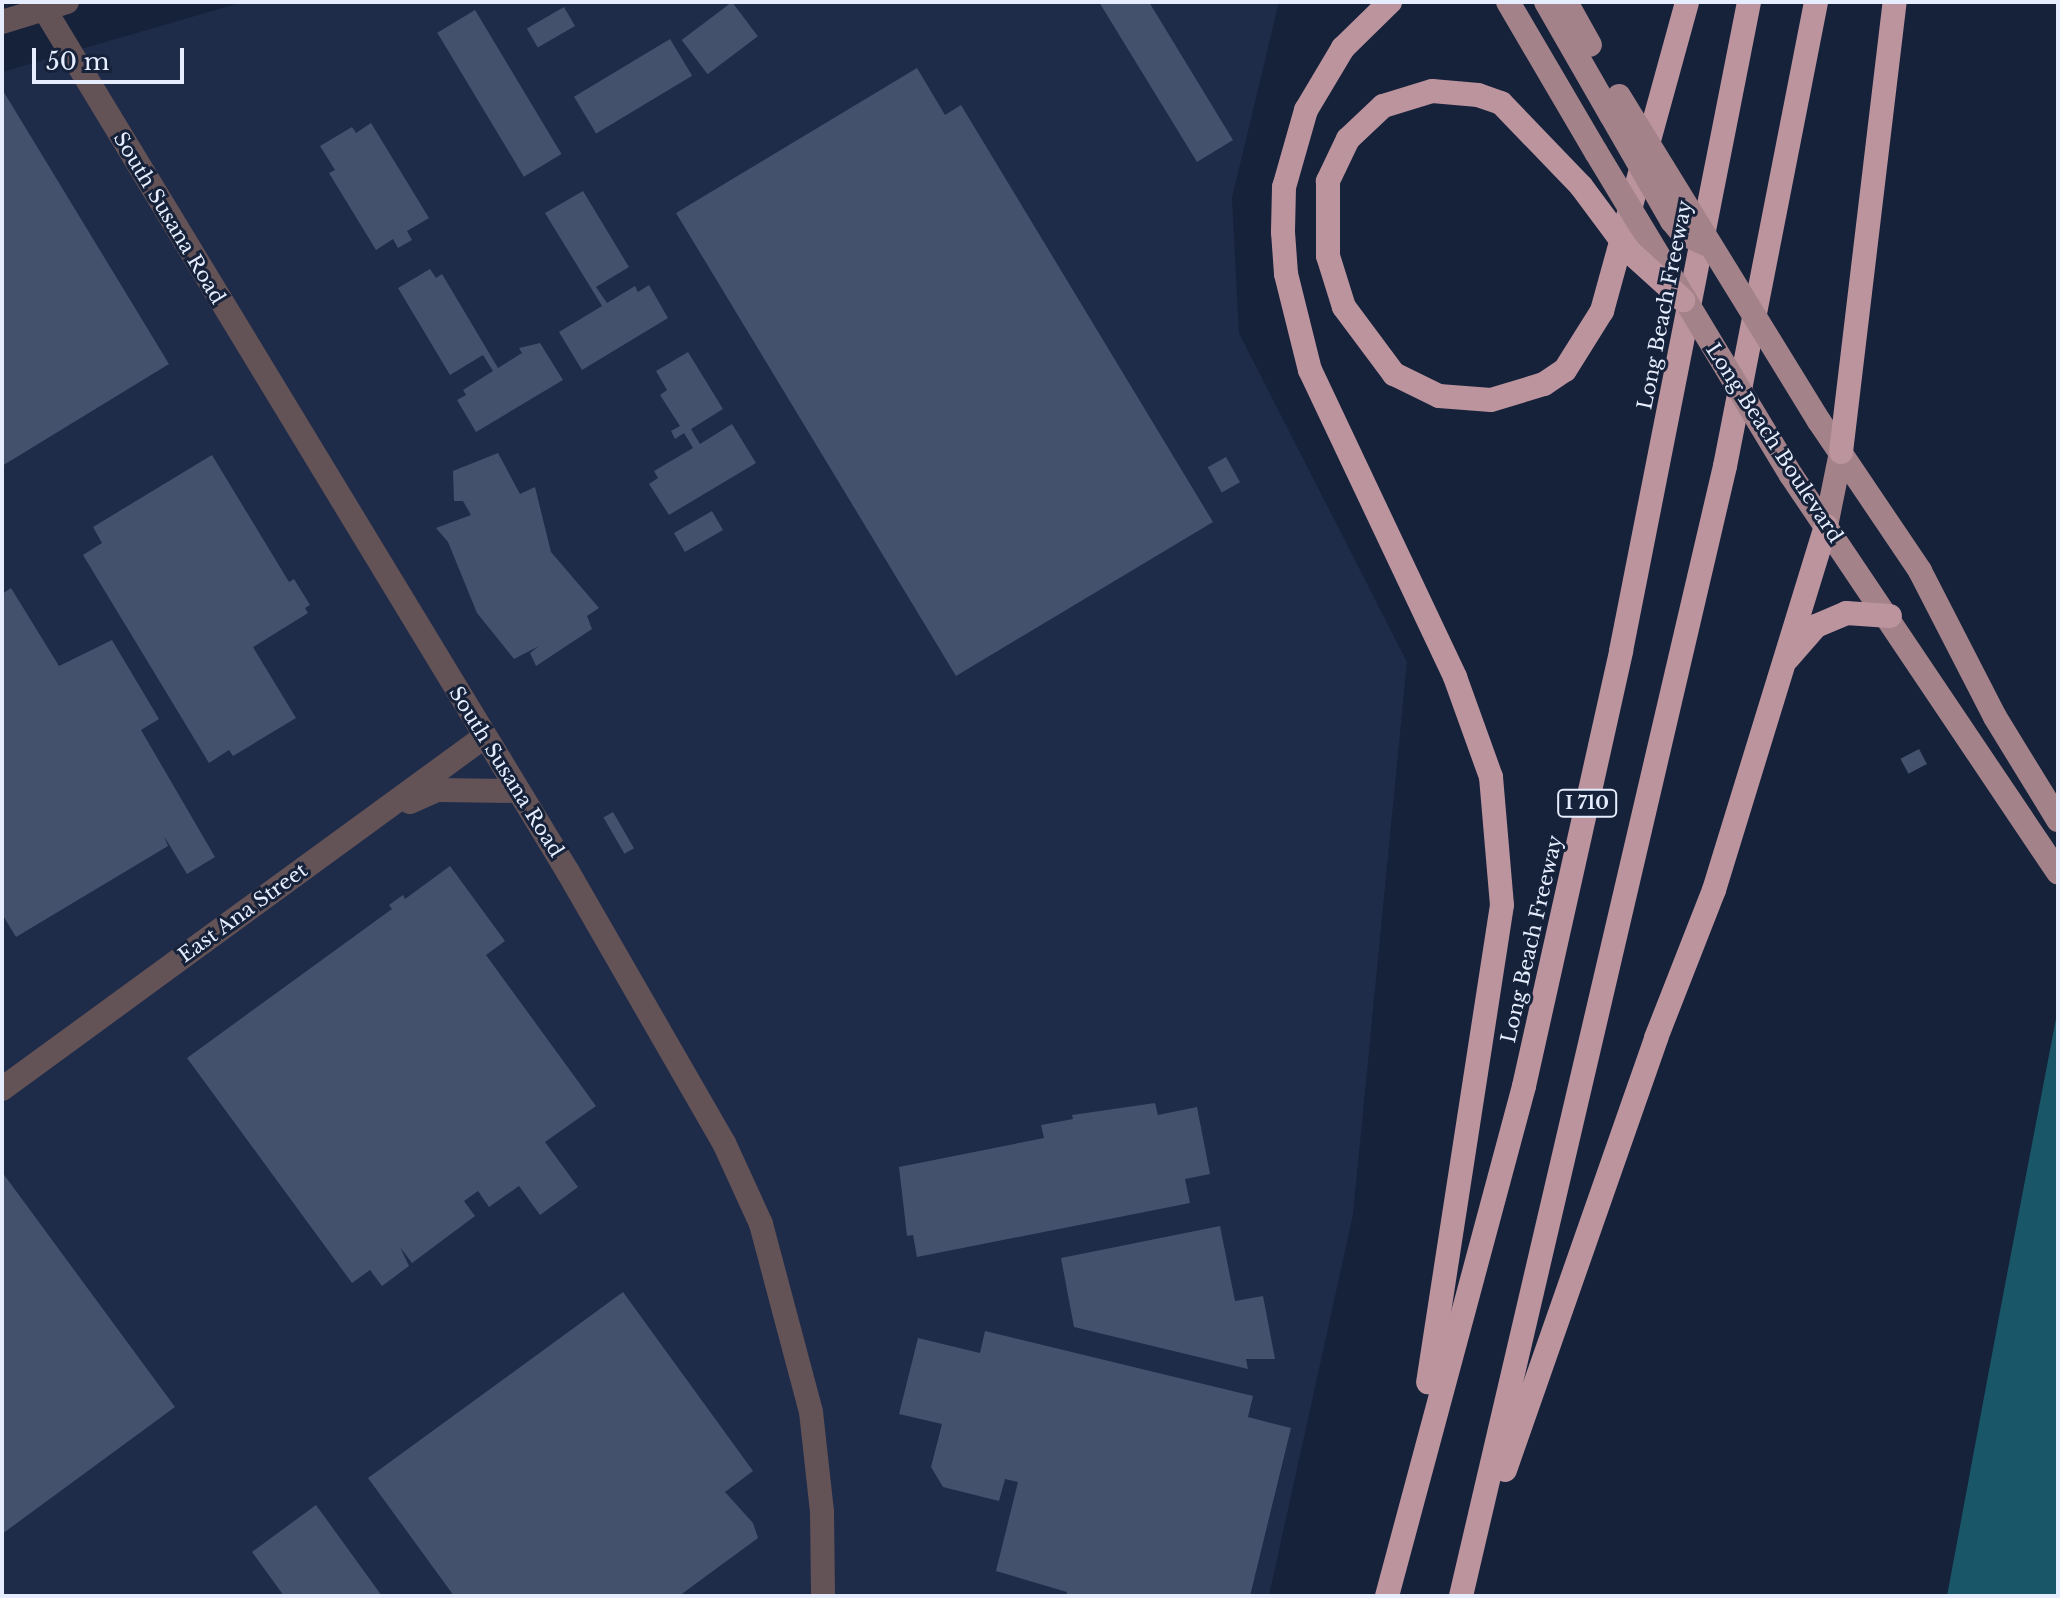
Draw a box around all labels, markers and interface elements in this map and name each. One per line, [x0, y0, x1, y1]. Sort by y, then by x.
scale bar [36, 32, 188, 82]
text: 50 m [46, 47, 109, 76]
street label: South Susana Road [108, 128, 230, 308]
street label: Long Beach Freeway [1633, 198, 1697, 412]
street label: Long Beach Boulevard [1701, 339, 1847, 547]
street label: South Susana Road [444, 682, 568, 862]
road number: I 710 [1557, 789, 1617, 817]
street label: Long Beach Freeway [1496, 833, 1568, 1045]
street label: East Ana Street [174, 858, 312, 968]

